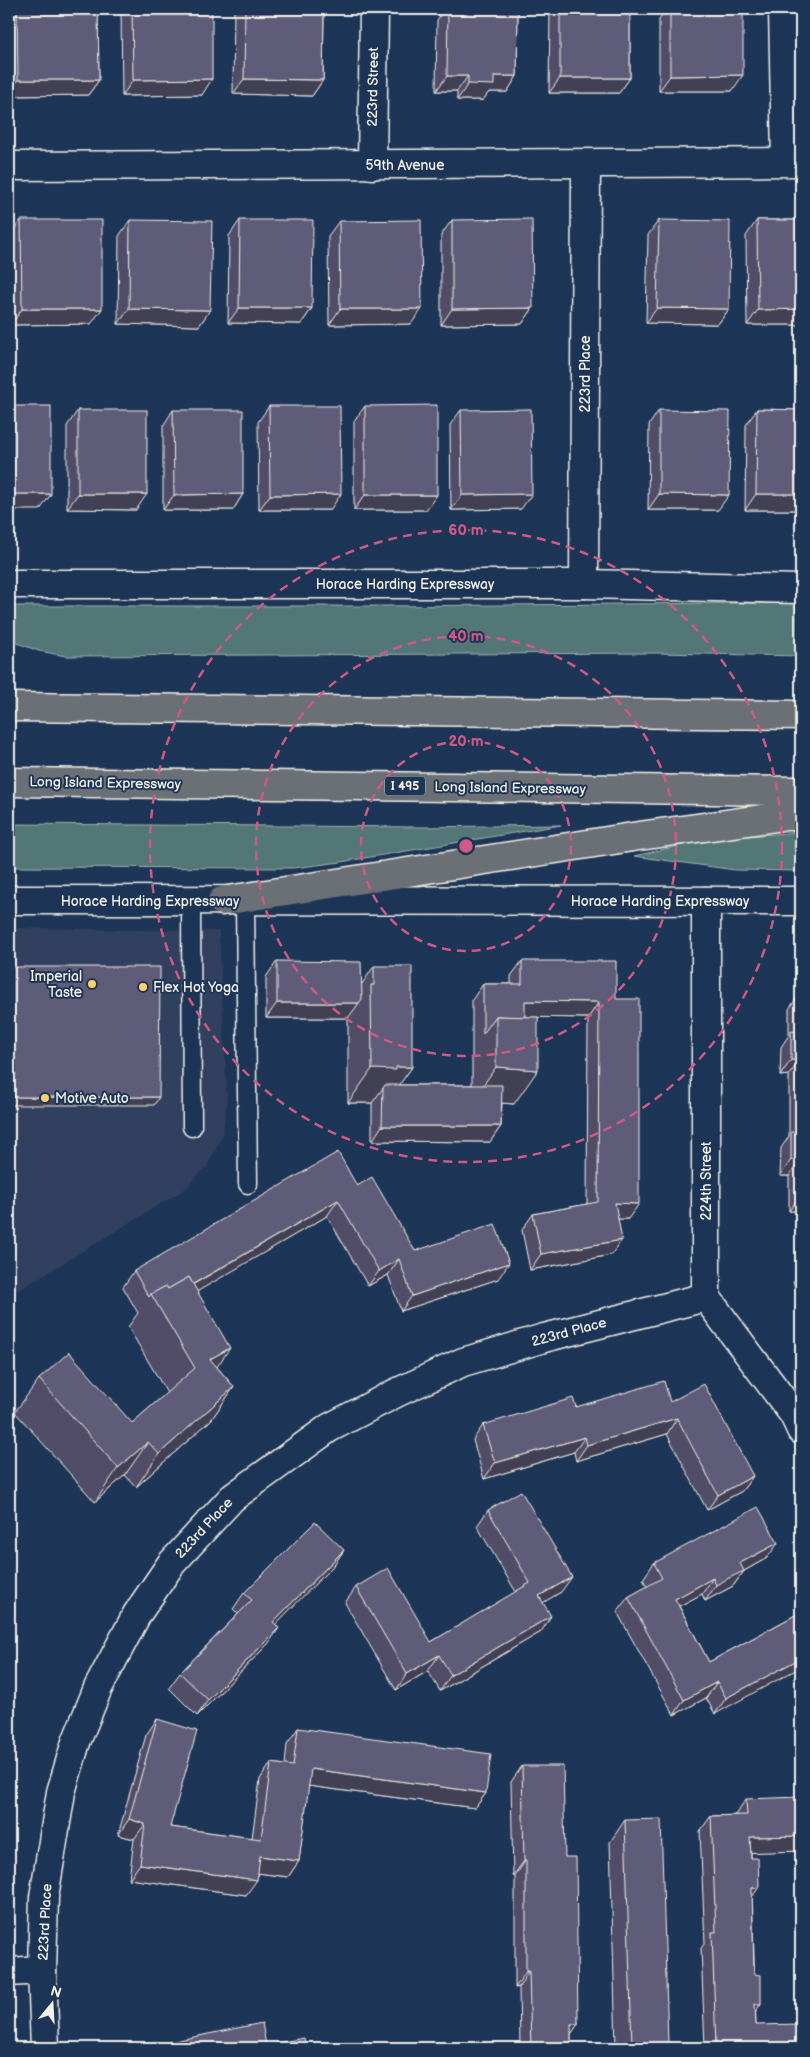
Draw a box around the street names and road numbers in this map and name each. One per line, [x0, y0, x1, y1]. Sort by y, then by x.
street label: 223rd Street [364, 46, 382, 127]
street label: 59th Avenue [366, 157, 444, 174]
street label: 223rd Place [577, 336, 594, 412]
street label: Horace Harding Expressway [316, 576, 495, 593]
street label: Long Island Expressway [29, 773, 182, 793]
road number: I 495 [385, 776, 425, 796]
street label: Long Island Expressway [434, 778, 587, 798]
street label: Horace Harding Expressway [61, 893, 240, 910]
street label: Horace Harding Expressway [571, 893, 750, 910]
street label: 224th Street [698, 1141, 715, 1220]
street label: 223rd Place [530, 1314, 608, 1350]
street label: 223rd Place [172, 1494, 236, 1562]
street label: 223rd Place [34, 1883, 56, 1961]

